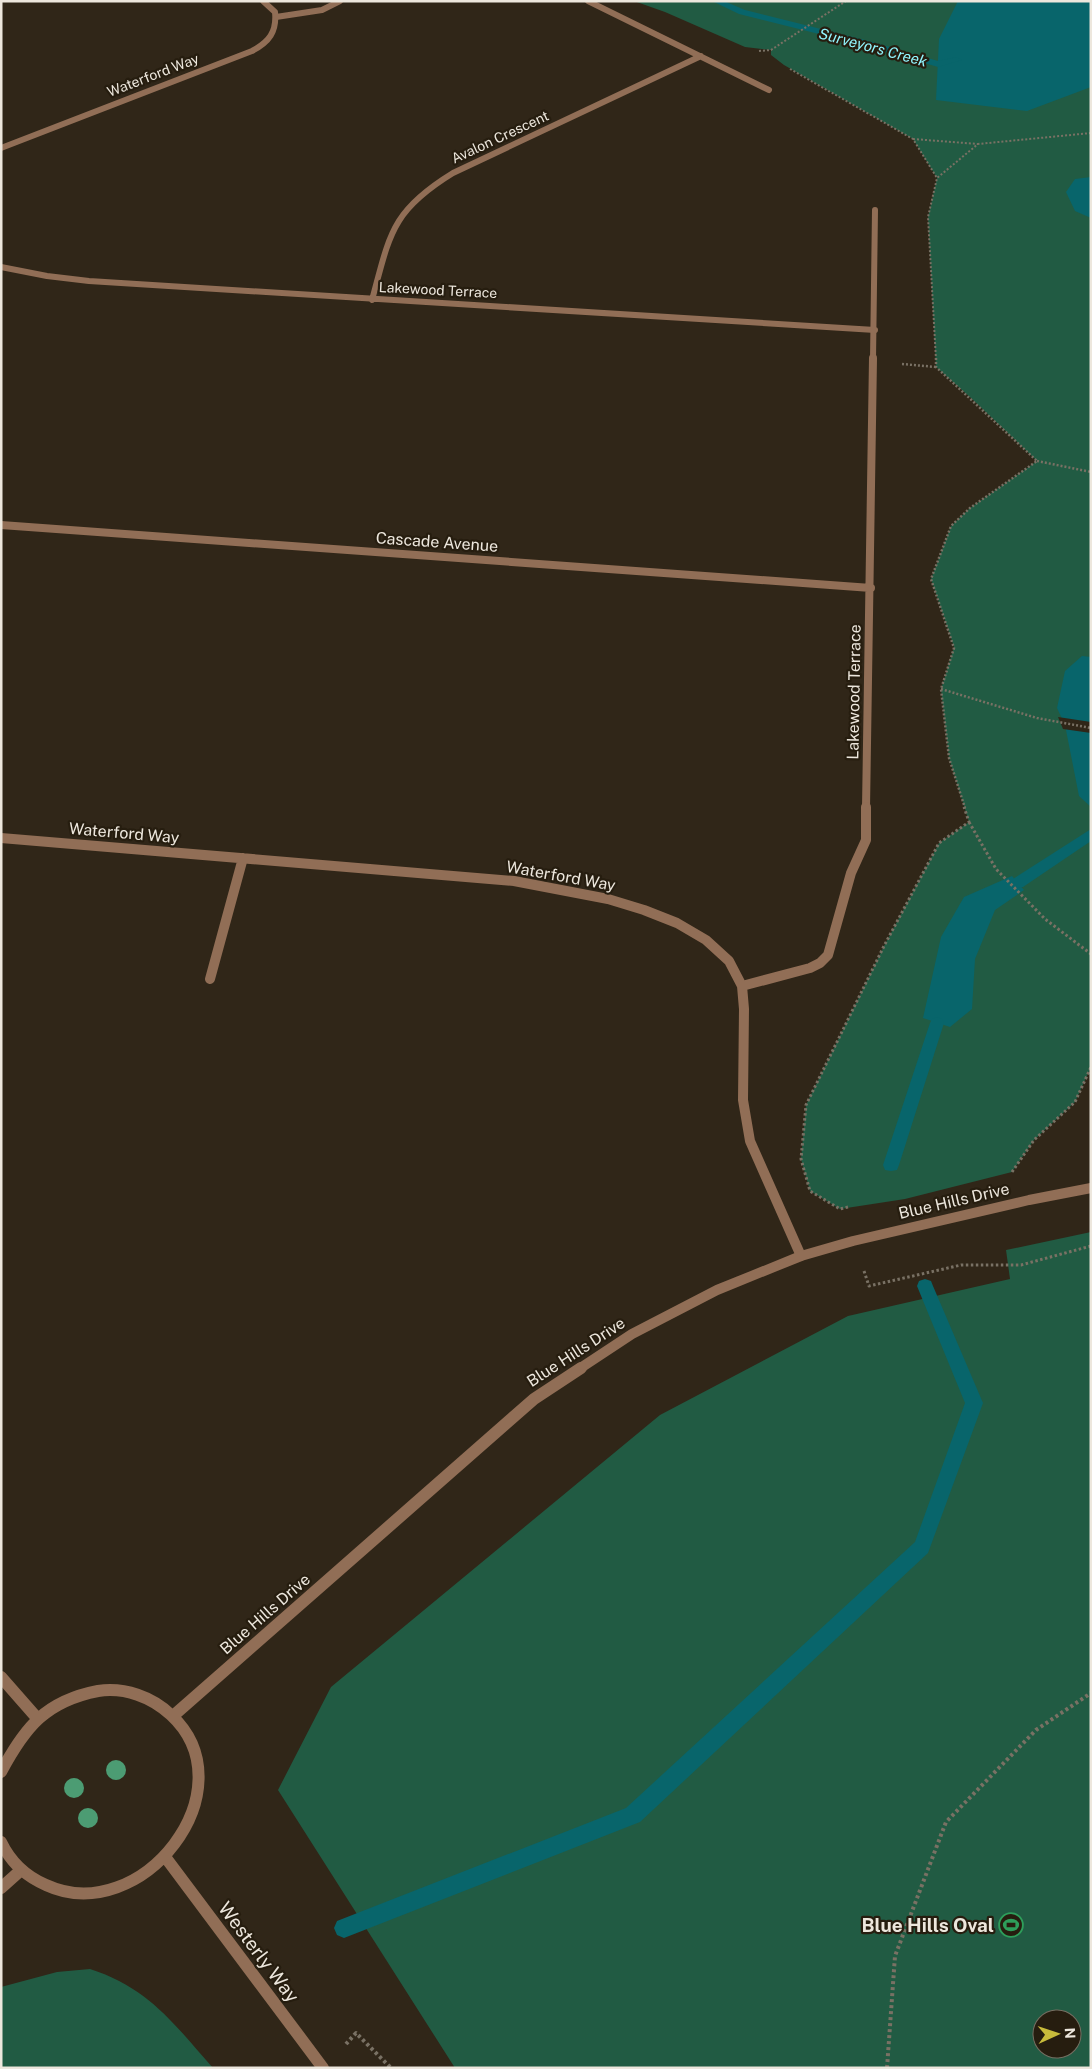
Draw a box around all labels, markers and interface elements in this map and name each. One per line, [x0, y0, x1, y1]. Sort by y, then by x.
water label: Surveyors Creek [817, 24, 930, 70]
street label: Waterford Way [105, 50, 202, 100]
street label: Avalon Crescent [449, 107, 551, 167]
street label: Lakewood Terrace [378, 279, 498, 301]
street label: Cascade Avenue [375, 528, 499, 556]
street label: Lakewood Terrace [843, 624, 865, 760]
street label: Waterford Way [68, 819, 180, 847]
street label: Waterford Way [505, 857, 618, 895]
street label: Blue Hills Drive [897, 1179, 1011, 1223]
street label: Blue Hills Drive [523, 1313, 629, 1391]
street label: Blue Hills Drive [216, 1570, 314, 1658]
street label: Westerly Way [214, 1897, 304, 2007]
sports icon: Blue Hills Oval [998, 1912, 1024, 1938]
place label: Blue Hills Oval [861, 1914, 994, 1936]
north arrow [1032, 2009, 1082, 2059]
text: N [1062, 2027, 1078, 2039]

